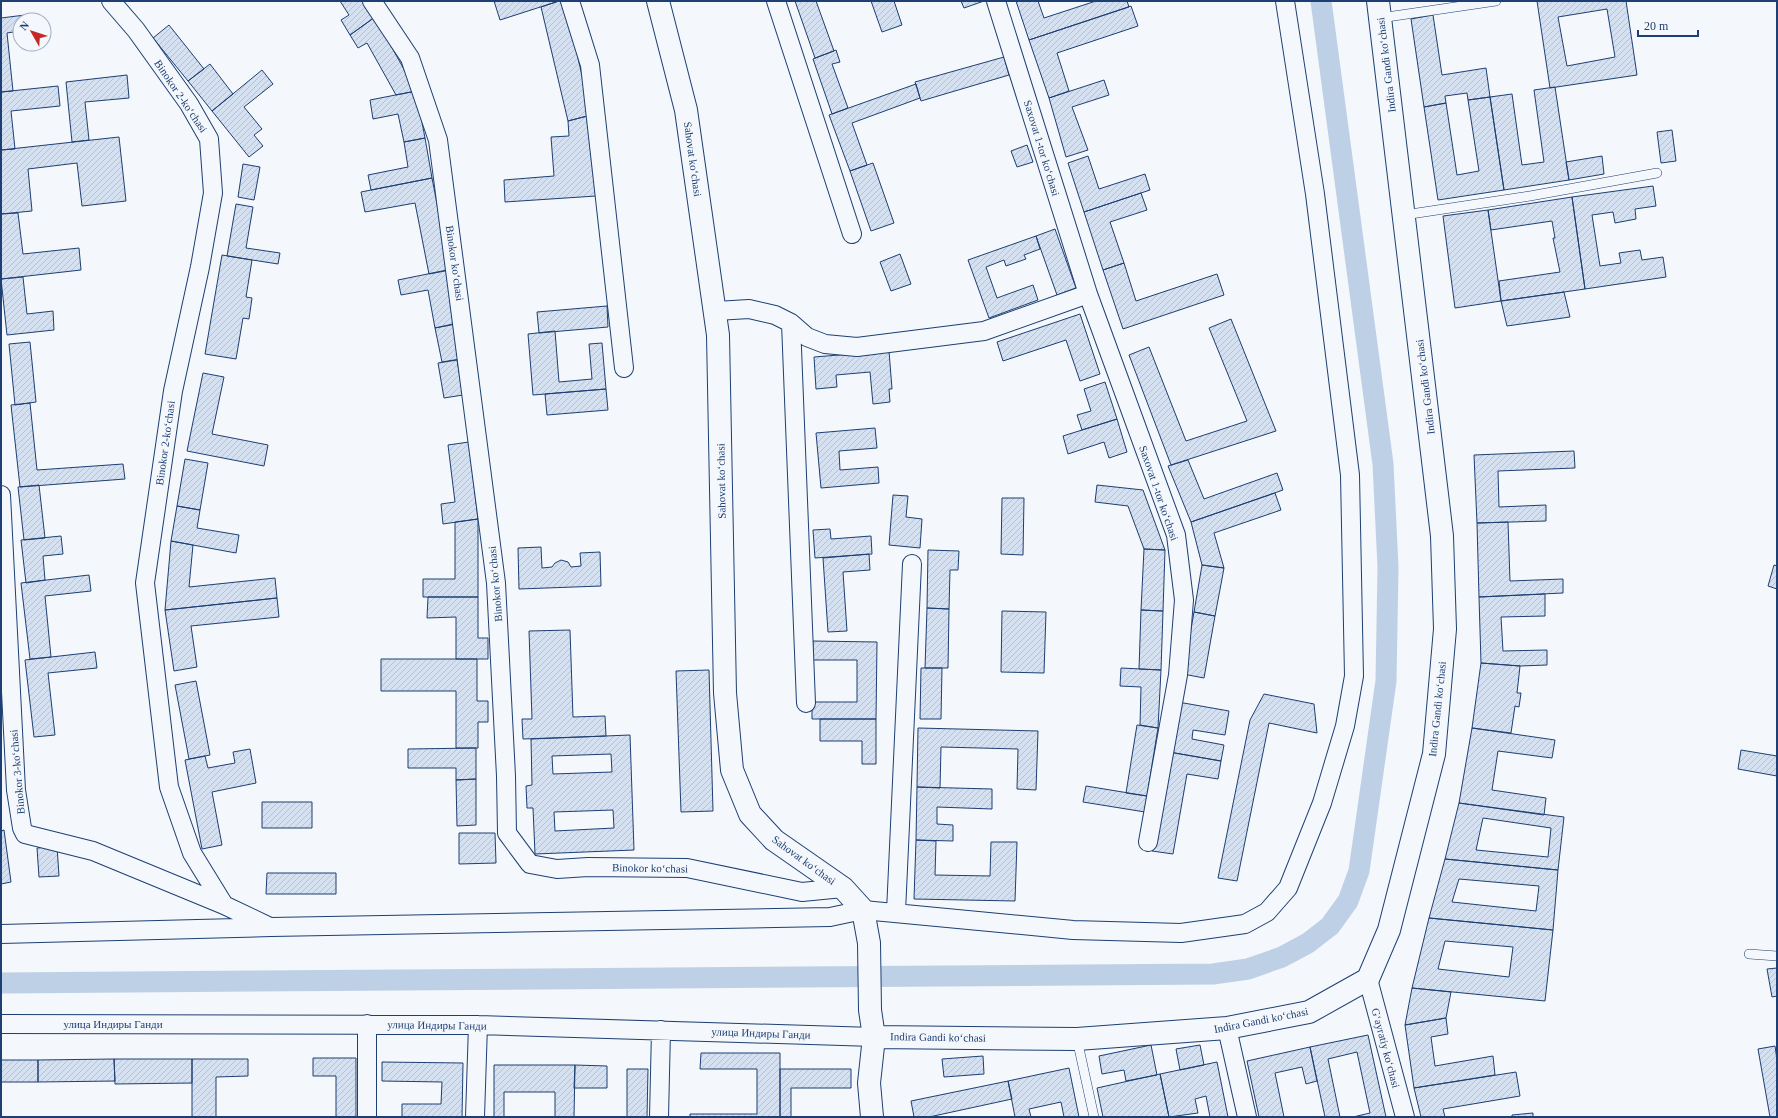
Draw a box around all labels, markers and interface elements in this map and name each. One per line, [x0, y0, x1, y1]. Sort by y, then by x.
north arrow [12, 12, 52, 52]
scale bar [1638, 12, 1698, 38]
street label: Indira Gandi koʻchasi [1374, 17, 1398, 113]
text: N [17, 19, 31, 33]
text: 20 m [1644, 19, 1669, 33]
street label: Binokor 2-koʻchasi [152, 57, 210, 135]
street label: Saxovat 1-tor koʻchasi [1022, 99, 1062, 197]
street label: Sahovat koʻchasi [682, 121, 704, 197]
street label: Binokor koʻchasi [444, 224, 466, 302]
street label: Indira Gandi koʻchasi [1413, 339, 1437, 435]
street label: Binokor 2-koʻchasi [153, 400, 177, 486]
street label: Sahovat koʻchasi [714, 443, 728, 519]
street label: Saxovat 1-tor koʻchasi [1137, 444, 1181, 542]
street label: Binokor koʻchasi [486, 546, 504, 622]
street label: Indira Gandi koʻchasi [1426, 661, 1448, 757]
street label: Binokor 3-koʻchasi [7, 729, 27, 815]
street label: Sahovat koʻchasi [770, 833, 838, 887]
street label: Binokor koʻchasi [612, 861, 688, 875]
street label: Indira Gandi koʻchasi [1213, 1005, 1309, 1035]
street label: Gʻayratiy koʻchasi [1370, 1007, 1402, 1089]
street label: улица Индиры Ганди [63, 1018, 163, 1030]
street label: улица Индиры Ганди [387, 1018, 487, 1032]
street label: улица Индиры Ганди [711, 1025, 811, 1041]
street label: Indira Gandi koʻchasi [890, 1030, 986, 1044]

